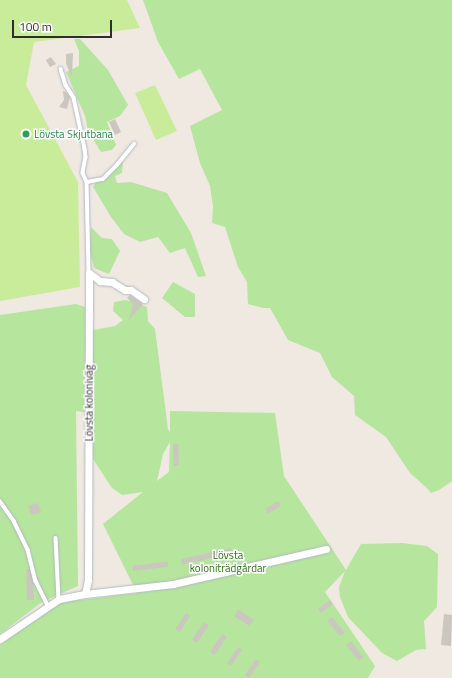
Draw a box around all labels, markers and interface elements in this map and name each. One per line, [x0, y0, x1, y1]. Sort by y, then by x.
scale bar [14, 12, 114, 38]
text: 100 m [19, 17, 52, 36]
place label: Lövsta Skjutbana [34, 127, 113, 141]
marker: Lövsta Skjutbana [21, 129, 31, 139]
street label: Lövsta koloniväg [82, 364, 96, 442]
park label: Lövsta koloniträdgårdar [190, 549, 266, 575]

